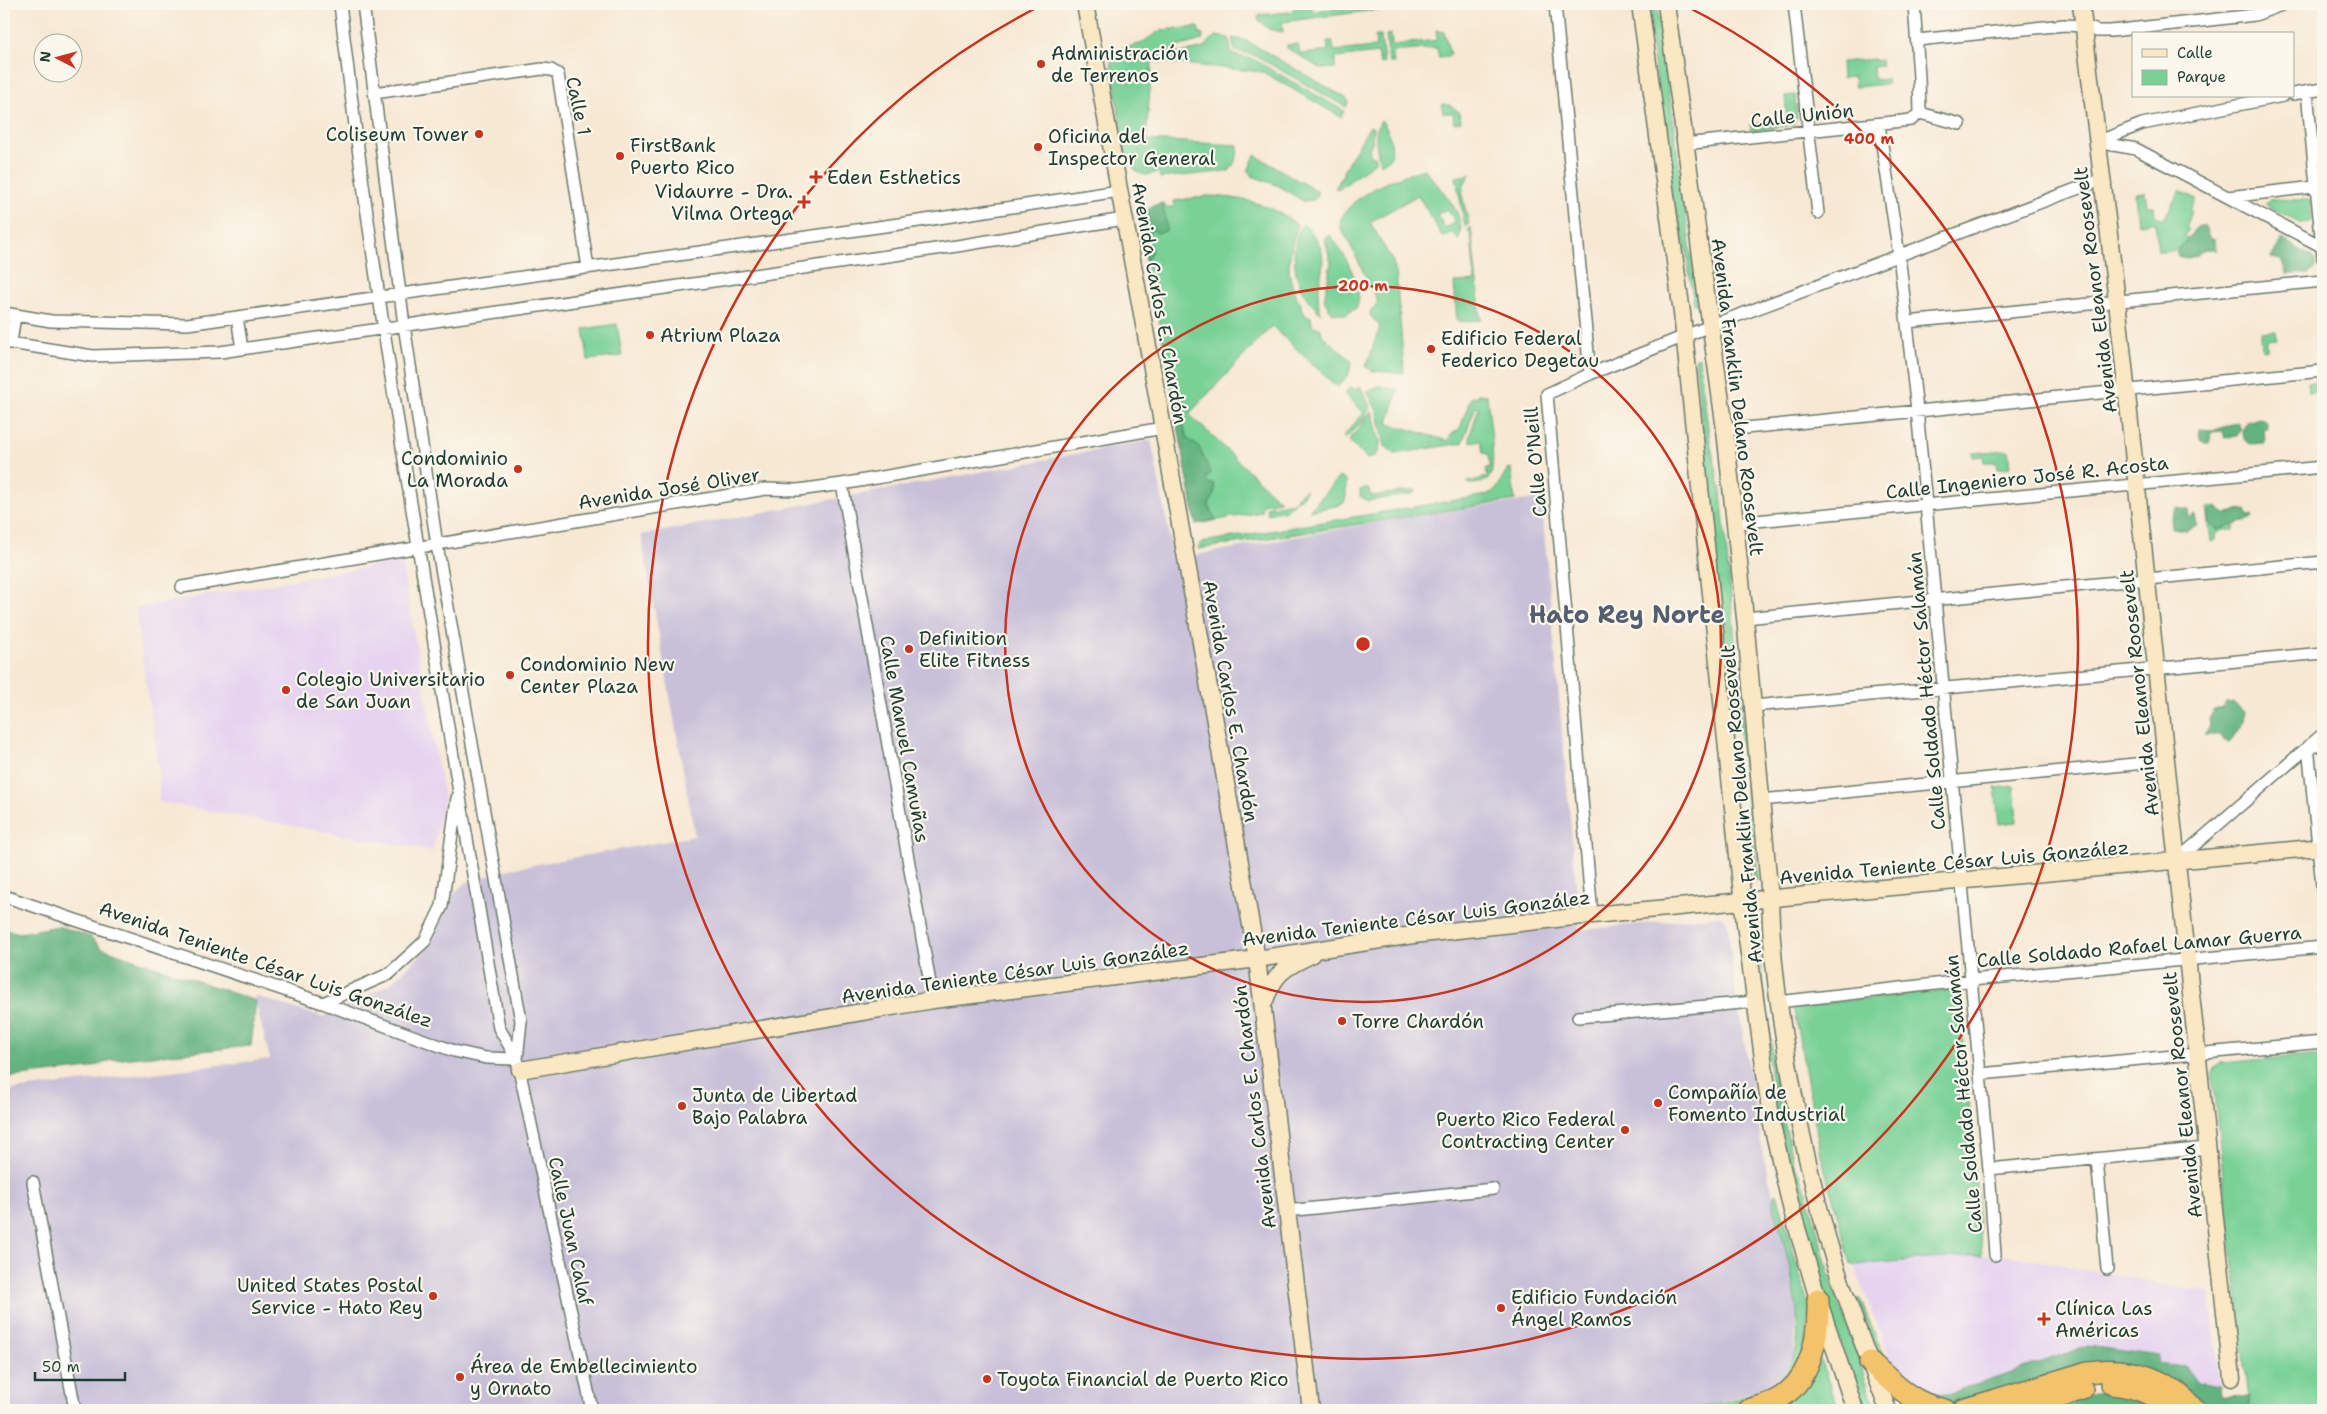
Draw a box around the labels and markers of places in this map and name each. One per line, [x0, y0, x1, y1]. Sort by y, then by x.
place label: Administración de Terrenos [1051, 41, 1188, 88]
marker: Administración de Terrenos [1035, 58, 1047, 70]
place label: Coliseum Tower [326, 122, 469, 147]
place label: Oficina del Inspector General [1048, 124, 1216, 171]
marker: Coliseum Tower [473, 128, 485, 140]
place label: FirstBank Puerto Rico [630, 133, 735, 180]
marker: Oficina del Inspector General [1032, 141, 1044, 153]
marker: FirstBank Puerto Rico [614, 150, 626, 162]
place label: Eden Esthetics [827, 165, 961, 190]
marker: Eden Esthetics [809, 170, 823, 184]
place label: Vidaurre - Dra. Vilma Ortega [655, 179, 793, 226]
marker: Vidaurre - Dra. Vilma Ortega [797, 195, 811, 209]
place label: Atrium Plaza [660, 323, 780, 348]
place label: Edificio Federal Federico Degetau [1441, 326, 1599, 373]
marker: Atrium Plaza [644, 329, 656, 341]
marker: Edificio Federal Federico Degetau [1425, 343, 1437, 355]
place label: Condominio La Morada [401, 446, 508, 493]
marker: Condominio La Morada [512, 463, 524, 475]
place label: Definition Elite Fitness [919, 626, 1030, 673]
centre of rings [1354, 635, 1372, 653]
marker: Definition Elite Fitness [903, 643, 915, 655]
place label: Condominio New Center Plaza [520, 652, 675, 699]
place label: Colegio Universitario de San Juan [296, 667, 485, 714]
marker: Condominio New Center Plaza [504, 669, 516, 681]
marker: Colegio Universitario de San Juan [280, 684, 292, 696]
place label: Torre Chardón [1352, 1009, 1484, 1034]
marker: Torre Chardón [1336, 1015, 1348, 1027]
place label: Compañía de Fomento Industrial [1668, 1080, 1846, 1127]
place label: Junta de Libertad Bajo Palabra [692, 1083, 857, 1130]
marker: Compañía de Fomento Industrial [1652, 1097, 1664, 1109]
marker: Junta de Libertad Bajo Palabra [676, 1100, 688, 1112]
place label: Puerto Rico Federal Contracting Center [1436, 1107, 1615, 1154]
marker: Puerto Rico Federal Contracting Center [1619, 1124, 1631, 1136]
place label: United States Postal Service - Hato Rey [237, 1273, 423, 1320]
place label: Edificio Fundación Ángel Ramos [1511, 1285, 1677, 1332]
marker: United States Postal Service - Hato Rey [427, 1290, 439, 1302]
place label: Clínica Las Américas [2055, 1296, 2153, 1343]
marker: Edificio Fundación Ángel Ramos [1495, 1302, 1507, 1314]
marker: Clínica Las Américas [2037, 1312, 2051, 1326]
place label: Área de Embellecimiento y Ornato [470, 1353, 697, 1401]
place label: Toyota Financial de Puerto Rico [997, 1367, 1289, 1392]
marker: Área de Embellecimiento y Ornato [454, 1371, 466, 1383]
marker: Toyota Financial de Puerto Rico [981, 1373, 993, 1385]

